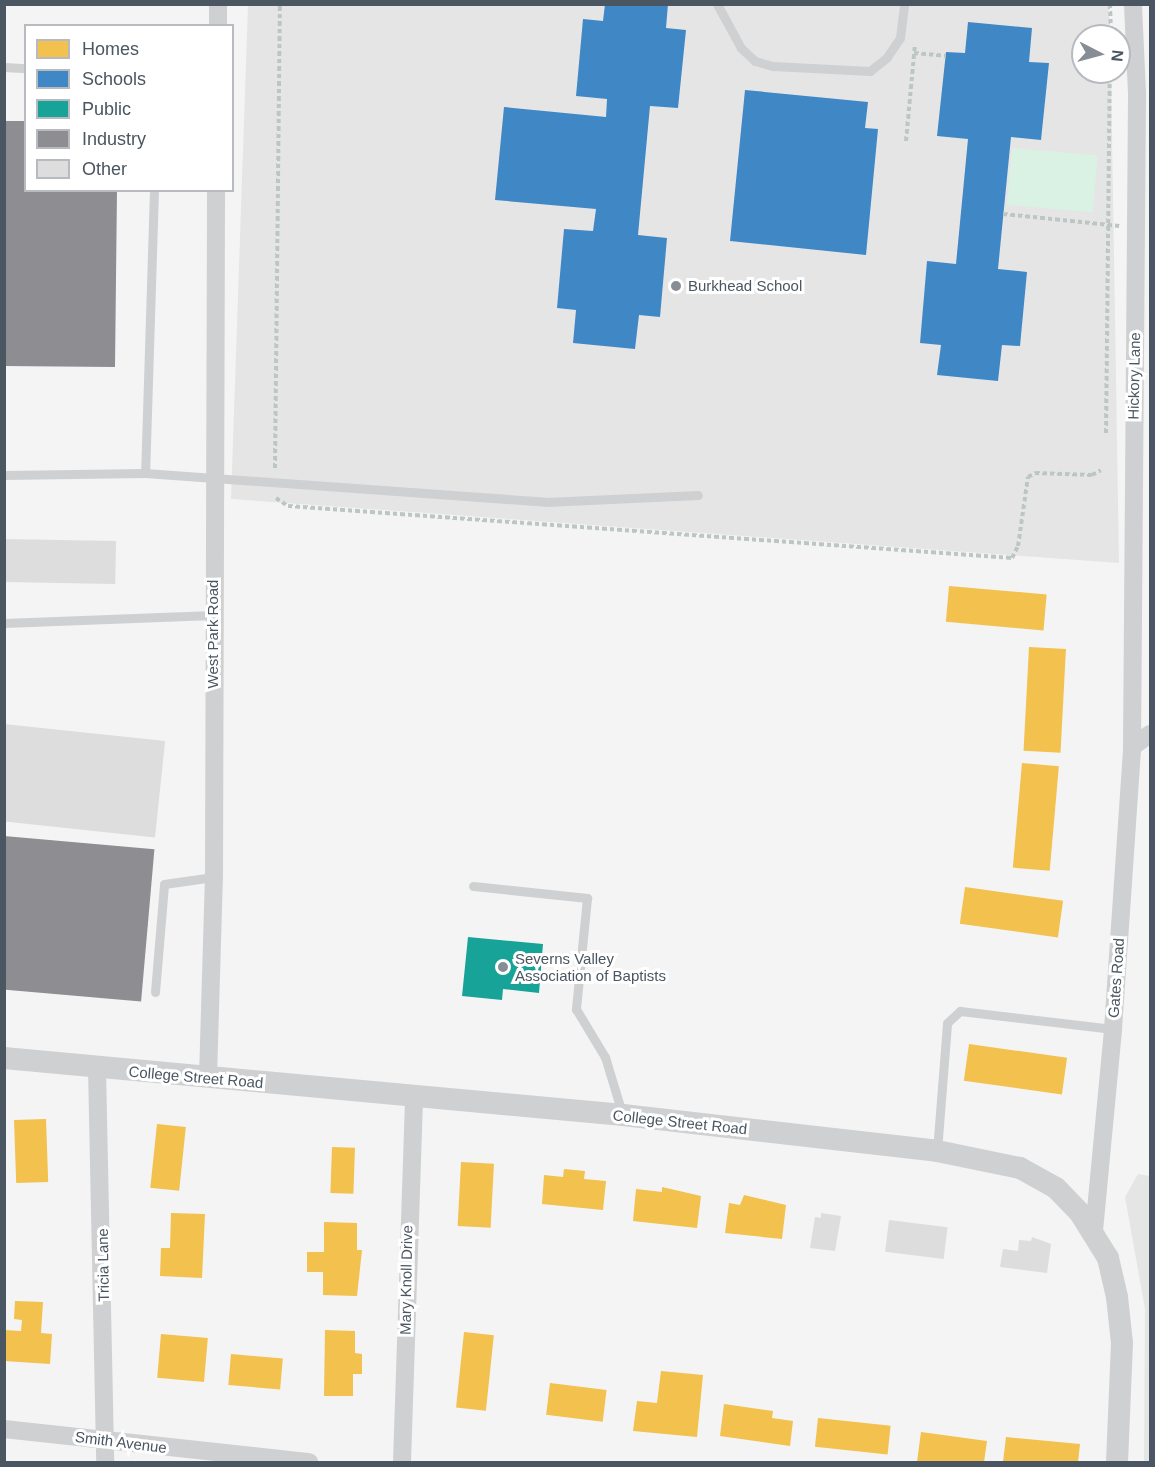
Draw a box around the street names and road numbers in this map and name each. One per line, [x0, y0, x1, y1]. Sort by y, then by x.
street label: Hickory Lane [1124, 332, 1144, 420]
street label: West Park Road [204, 580, 222, 688]
street label: Gates Road [1104, 937, 1128, 1019]
street label: College Street Road [128, 1062, 264, 1092]
street label: College Street Road [612, 1106, 748, 1138]
street label: Mary Knoll Drive [396, 1225, 416, 1335]
street label: Tricia Lane [93, 1228, 113, 1302]
street label: Smith Avenue [74, 1427, 168, 1457]

